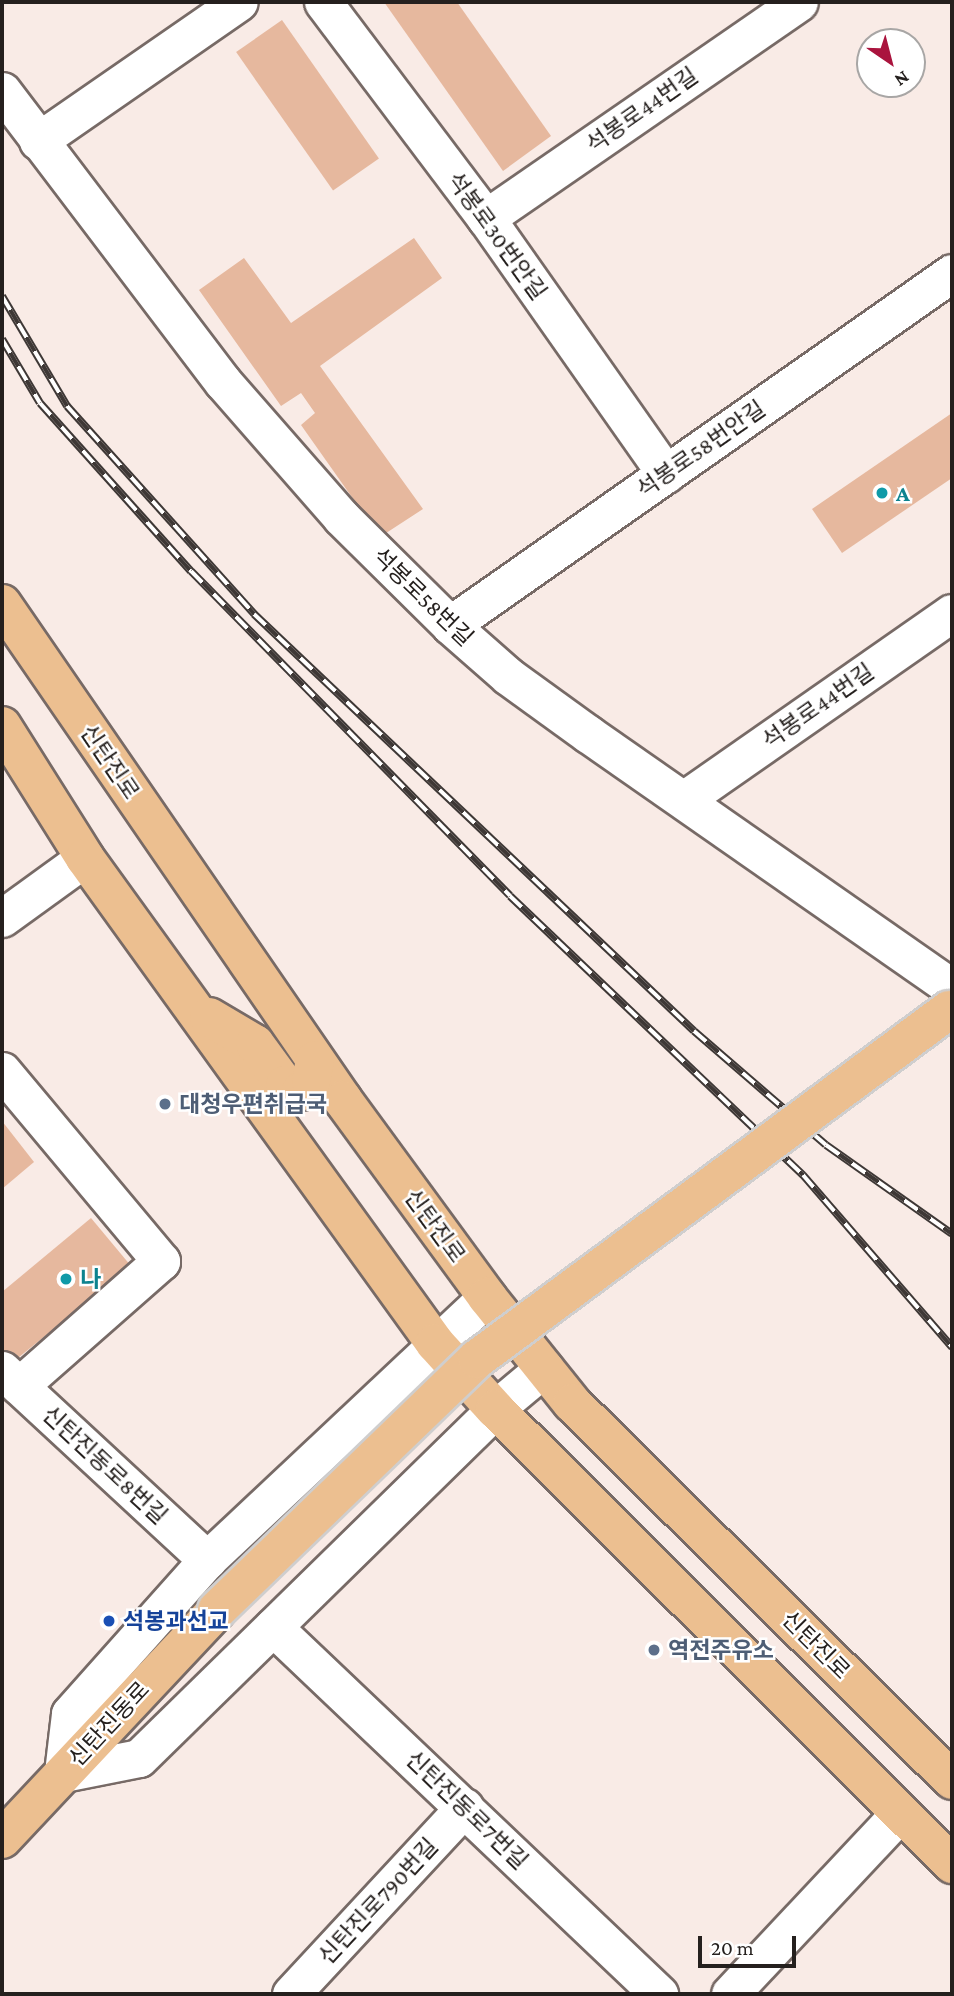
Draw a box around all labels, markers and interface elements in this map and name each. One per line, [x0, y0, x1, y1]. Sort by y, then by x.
north arrow [856, 28, 926, 98]
street label: 석봉로44번길 [581, 62, 703, 158]
text: N [891, 67, 914, 91]
street label: 석봉로30번안길 [441, 167, 553, 305]
street label: 석봉로58번안길 [632, 395, 770, 503]
place label: A [896, 479, 910, 507]
marker: A [874, 485, 890, 501]
street label: 석봉로58번길 [367, 542, 479, 652]
street label: 석봉로44번길 [757, 658, 879, 754]
street label: 신탄진로 [75, 719, 145, 805]
place label: 대청우편취급국 [179, 1090, 327, 1118]
marker: 대청우편취급국 [157, 1096, 173, 1112]
street label: 신탄진로 [399, 1184, 471, 1268]
place label: 나 [80, 1265, 101, 1293]
marker: 나 [58, 1271, 74, 1287]
street label: 신탄진동로8번길 [37, 1400, 173, 1530]
street label: 신탄진로 [776, 1605, 856, 1685]
place label: 석봉과선교 [123, 1607, 229, 1635]
marker: 석봉과선교 [101, 1613, 117, 1629]
place label: 역전주유소 [668, 1636, 774, 1664]
marker: 역전주유소 [646, 1642, 662, 1658]
street label: 신탄진동로 [63, 1676, 155, 1772]
street label: 신탄진동로7번길 [400, 1745, 534, 1875]
street label: 신탄진로790번길 [313, 1832, 443, 1970]
scale bar [702, 1923, 800, 1967]
text: 20 m [711, 1936, 754, 1960]

